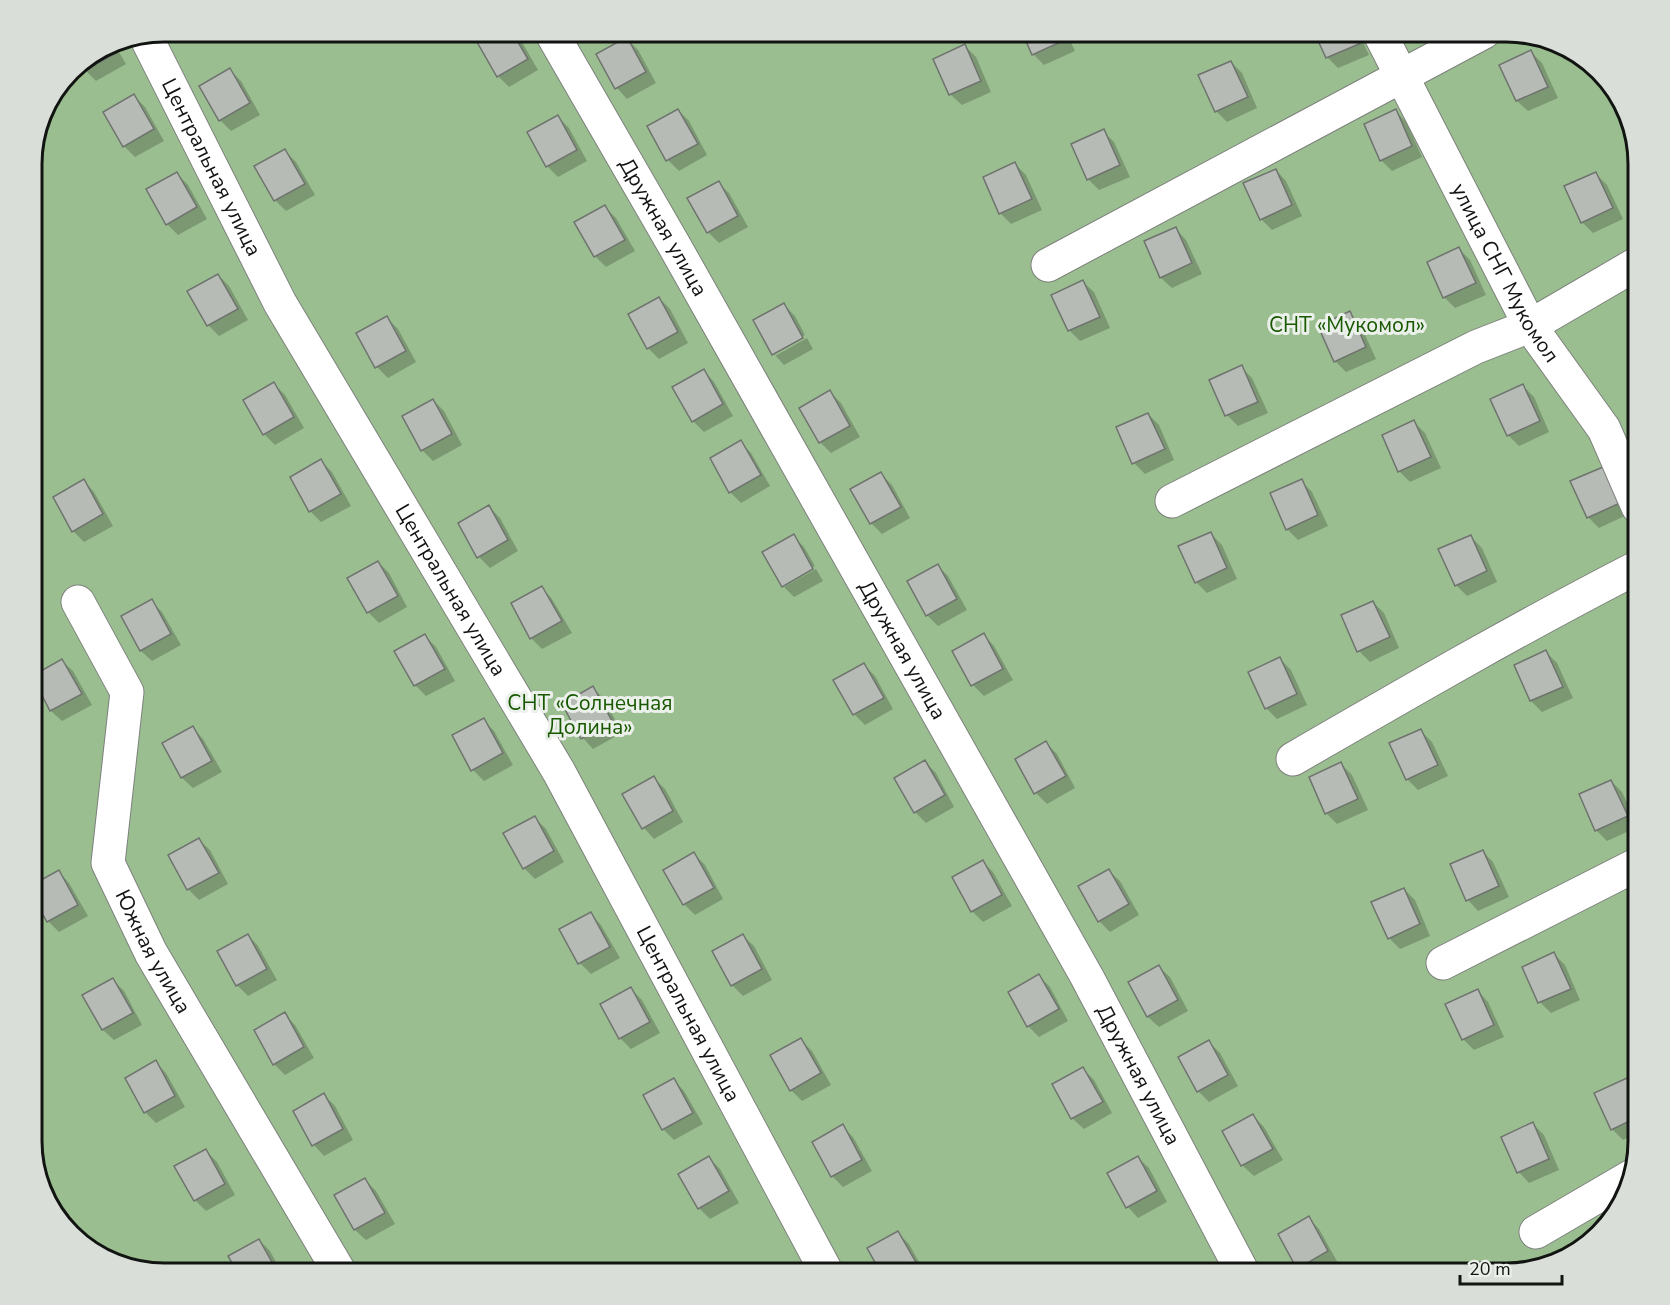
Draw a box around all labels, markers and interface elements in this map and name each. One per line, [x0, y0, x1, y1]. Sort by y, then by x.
street label: Центральная улица [155, 73, 268, 261]
street label: Дружная улица [613, 153, 714, 301]
street label: улица СНГ Мукомол [1445, 178, 1566, 368]
park label: СНТ «Мукомол» [1269, 311, 1425, 339]
street label: Центральная улица [389, 499, 513, 681]
street label: Дружная улица [852, 576, 953, 724]
park label: СНТ «Солнечная Долина» [507, 689, 673, 741]
street label: Южная улица [109, 885, 198, 1019]
street label: Центральная улица [630, 921, 747, 1107]
street label: Дружная улица [1090, 1000, 1187, 1150]
scale bar [1460, 1248, 1562, 1286]
text: 20 m [1469, 1257, 1511, 1281]

